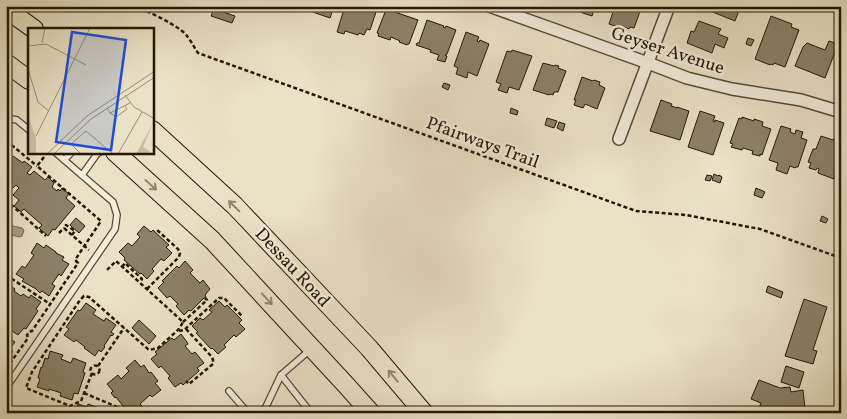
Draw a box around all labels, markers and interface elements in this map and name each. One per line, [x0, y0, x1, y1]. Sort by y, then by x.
street label: Geyser Avenue [608, 21, 727, 81]
inset map [28, 28, 154, 154]
street label: Pfairways Trail [423, 111, 542, 175]
one-way arrow [145, 179, 158, 191]
one-way arrow [228, 199, 240, 212]
street label: Dessau Road [249, 223, 335, 313]
one-way arrow [261, 293, 273, 306]
one-way arrow [387, 369, 398, 382]

